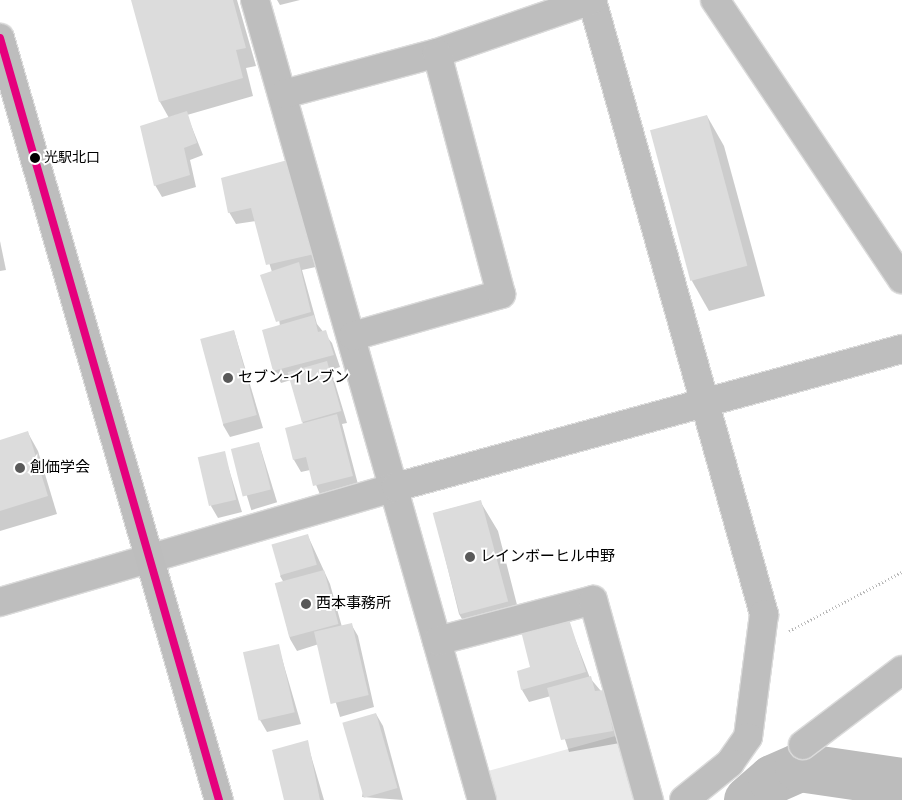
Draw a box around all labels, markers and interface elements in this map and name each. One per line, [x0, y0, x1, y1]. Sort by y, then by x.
place label: 光駅北口 [44, 150, 100, 166]
marker: 光駅北口 [30, 153, 40, 163]
place label: セブン-イレブン [238, 369, 349, 387]
marker: セブン-イレブン [222, 372, 234, 384]
place label: 創価学会 [30, 459, 90, 477]
marker: 創価学会 [14, 462, 26, 474]
place label: レインボーヒル中野 [480, 548, 615, 566]
marker: レインボーヒル中野 [464, 551, 476, 563]
place label: 西本事務所 [316, 595, 391, 613]
marker: 西本事務所 [300, 598, 312, 610]

